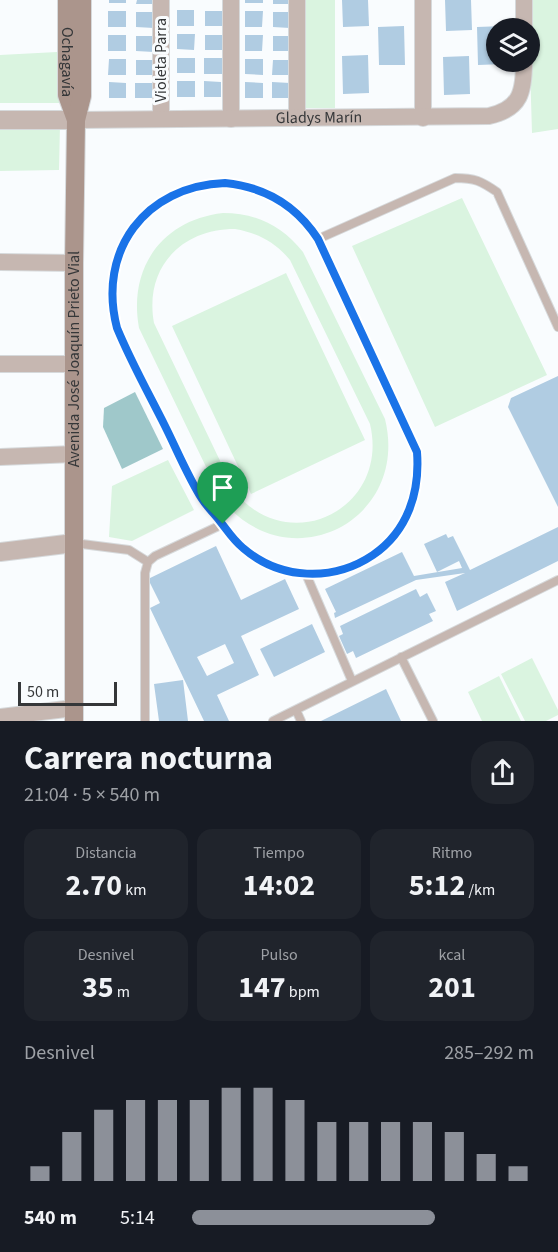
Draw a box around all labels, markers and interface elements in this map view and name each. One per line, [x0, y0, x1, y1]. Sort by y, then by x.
street label: Violeta Parra [150, 18, 172, 102]
map controls [486, 18, 540, 72]
button: layers [486, 18, 540, 72]
street label: Ochagavía [56, 27, 78, 97]
street label: Gladys Marín [276, 106, 362, 129]
street label: Avenida José Joaquín Prieto Vial [63, 251, 85, 467]
pin [197, 462, 248, 524]
icon: arrive [206, 471, 239, 504]
scale bar [18, 679, 117, 706]
text: 50 m [27, 681, 59, 703]
text: Carrera nocturna [24, 735, 273, 782]
button: share [471, 741, 534, 804]
text: 21:04 · 5 × 540 m [24, 781, 160, 809]
text: Distancia [75, 842, 137, 864]
text: Tiempo [253, 842, 305, 864]
text: Ritmo [432, 842, 472, 864]
text: 2.70 [66, 864, 122, 907]
text: 14:02 [243, 864, 315, 907]
text: 5:12 [409, 864, 465, 907]
text: km [122, 879, 146, 901]
text: /km [465, 879, 495, 901]
text: Desnivel [78, 944, 134, 966]
text: Pulso [260, 944, 298, 966]
text: kcal [439, 944, 465, 966]
text: 35 [82, 966, 114, 1009]
text: 147 [238, 966, 286, 1009]
text: 201 [428, 966, 476, 1009]
text: m [114, 981, 130, 1003]
text: bpm [286, 981, 320, 1003]
text: Desnivel [24, 1039, 95, 1067]
text: 285–292 m [444, 1039, 534, 1067]
text: 540 m [24, 1204, 77, 1232]
text: 5:14 [120, 1204, 155, 1232]

